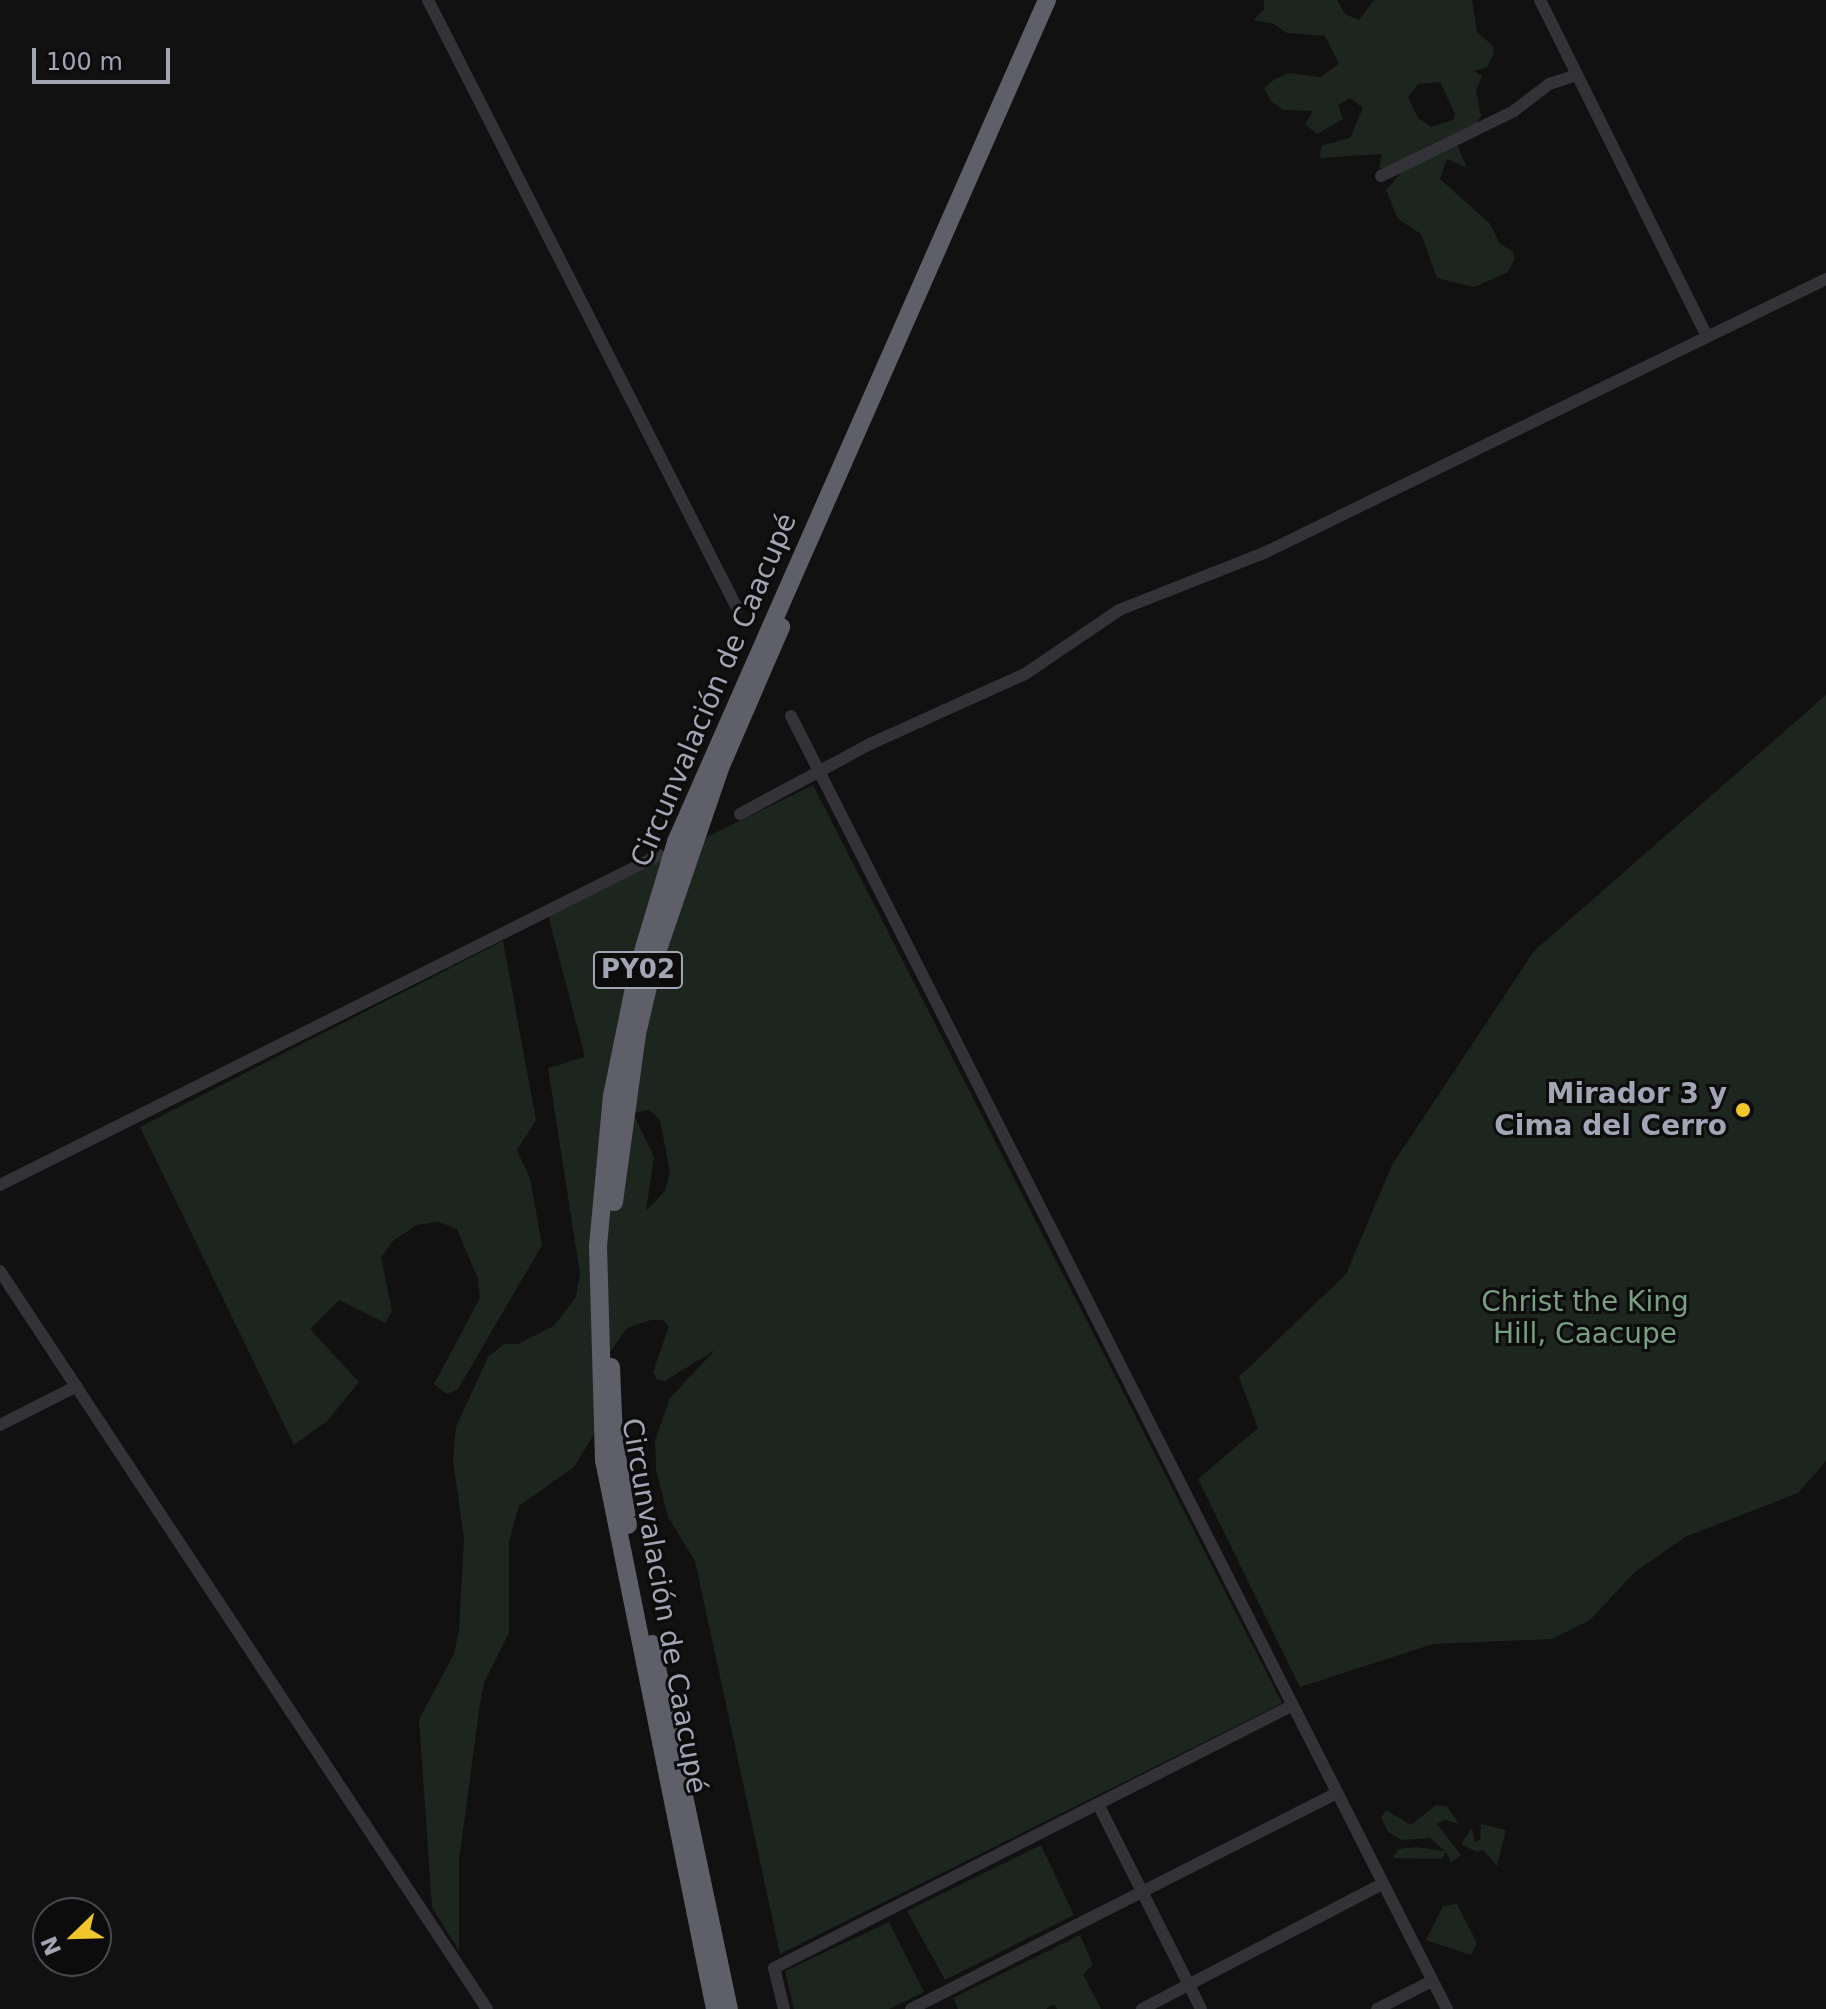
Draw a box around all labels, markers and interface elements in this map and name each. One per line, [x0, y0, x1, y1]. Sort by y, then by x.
scale bar [36, 32, 174, 82]
text: 100 m [46, 48, 123, 76]
street label: Circunvalación de Caacupé [624, 508, 804, 872]
road number: PY02 [592, 948, 684, 992]
place label: Mirador 3 y Cima del Cerro [1494, 1077, 1727, 1143]
marker: Mirador 3 y Cima del Cerro [1734, 1101, 1752, 1119]
park label: Christ the King Hill, Caacupe [1481, 1285, 1689, 1351]
street label: Circunvalación de Caacupé [614, 1416, 714, 1796]
north arrow [32, 1897, 112, 1977]
text: N [36, 1932, 66, 1959]

